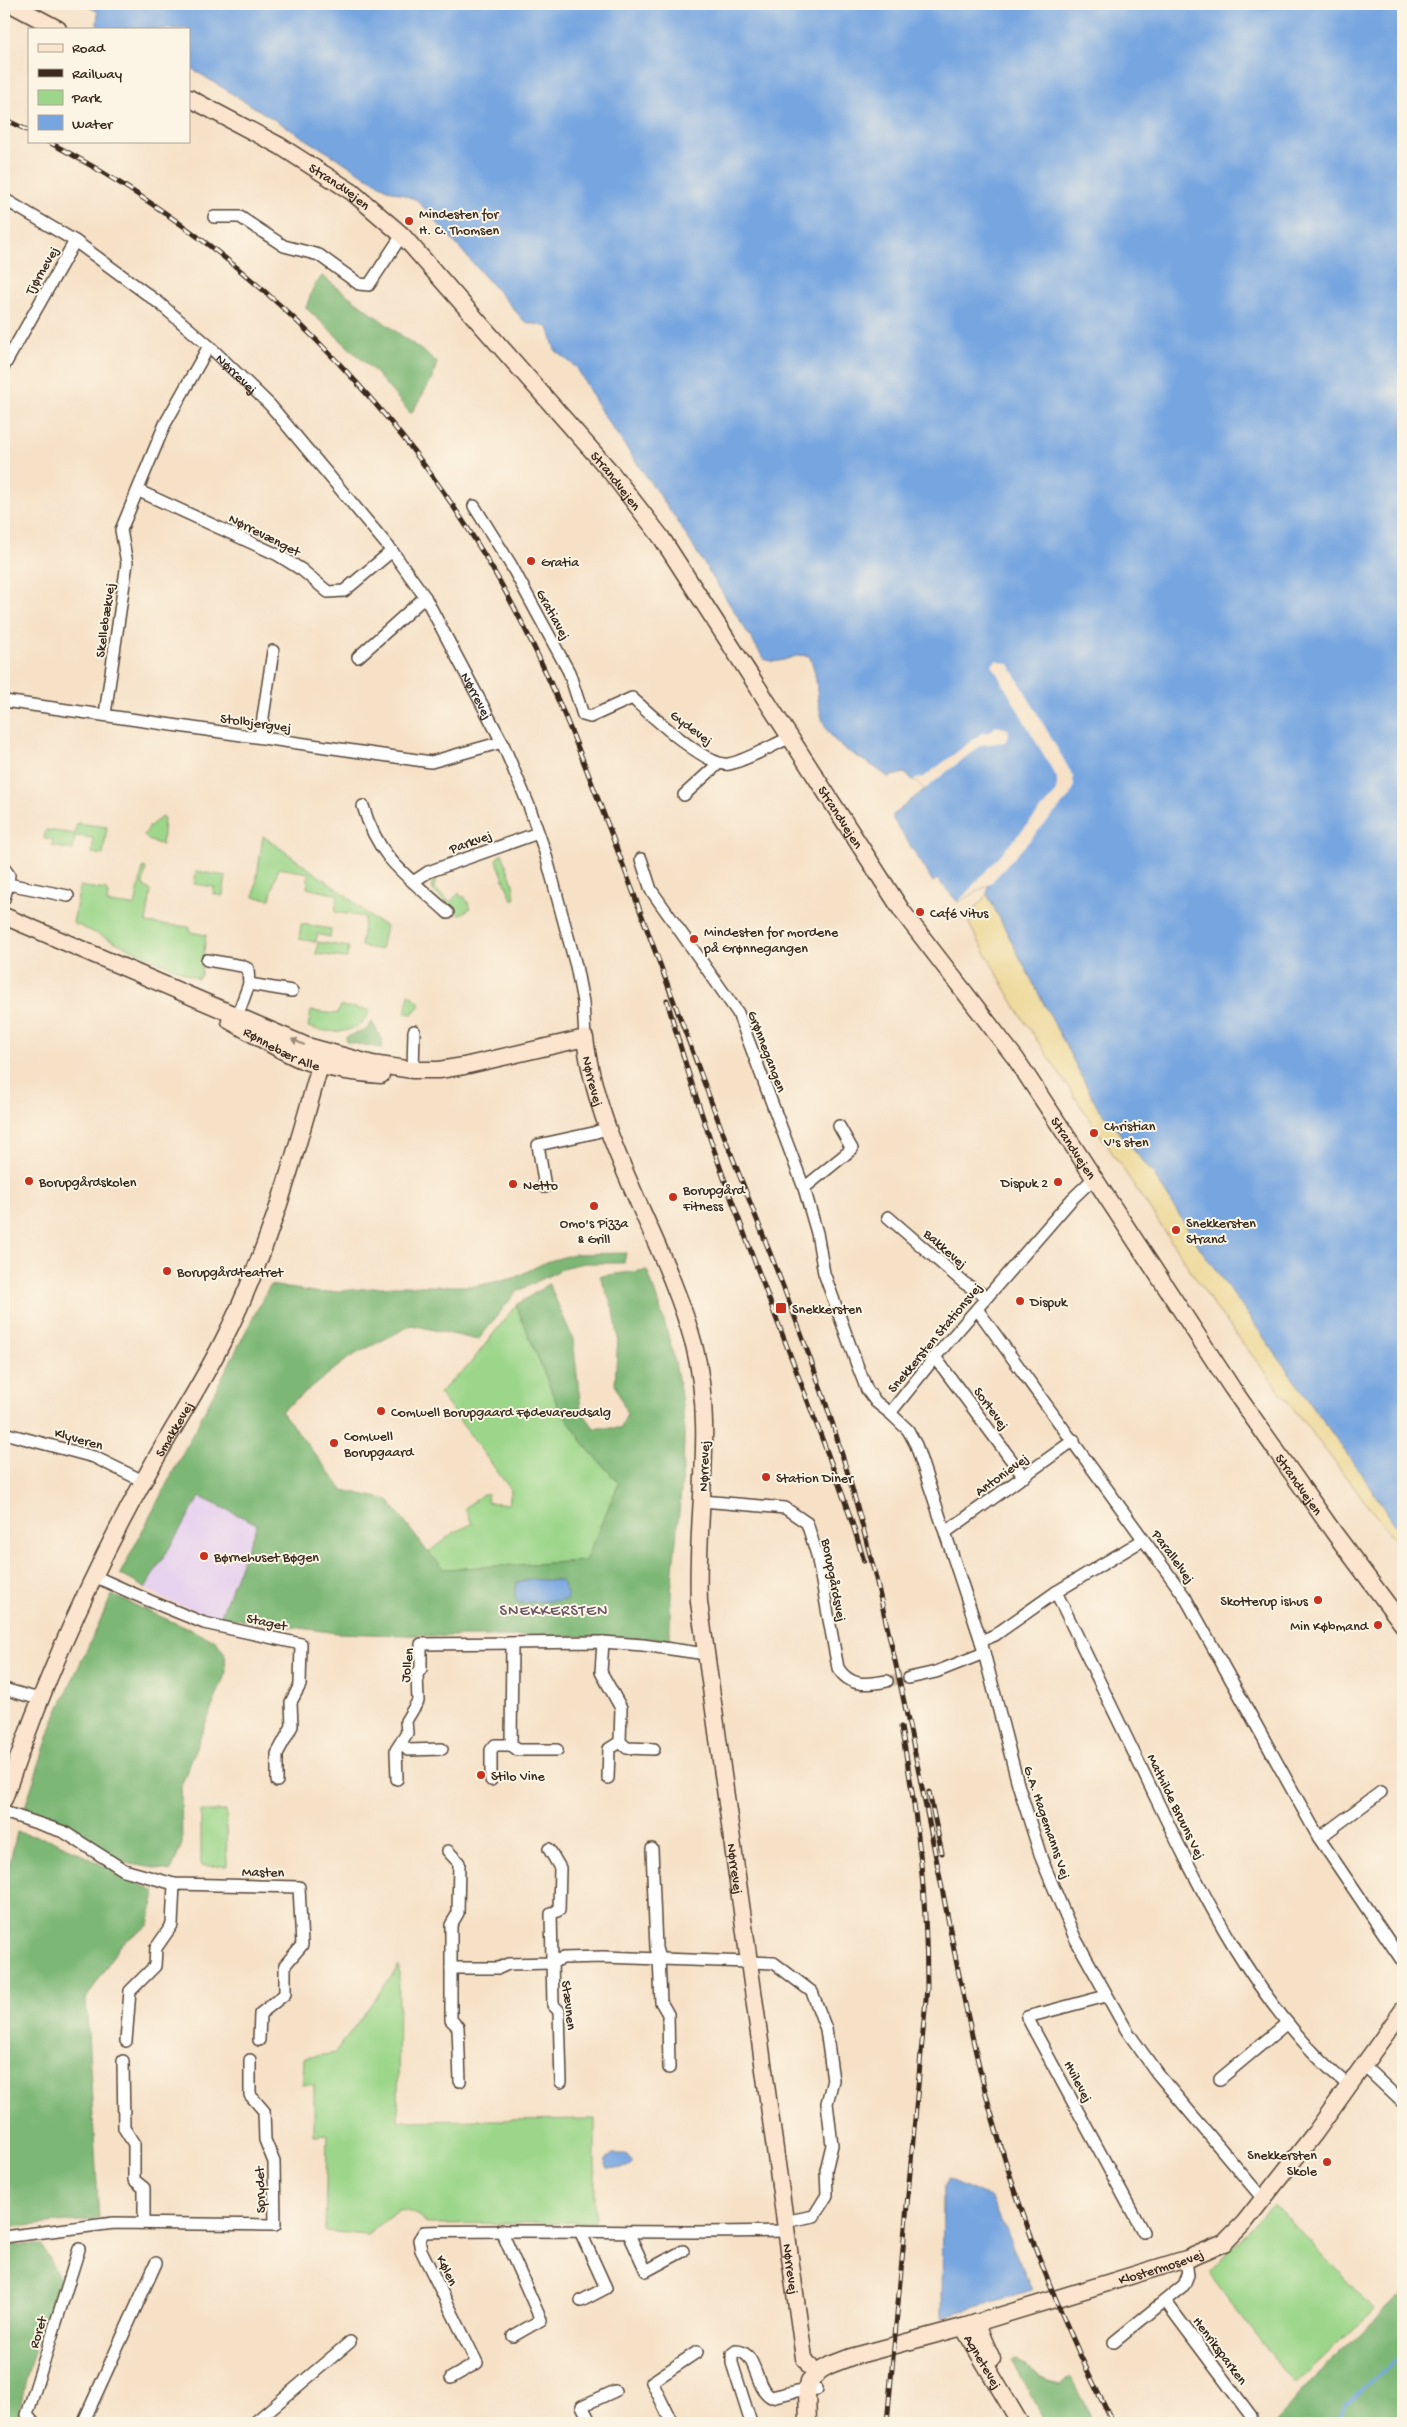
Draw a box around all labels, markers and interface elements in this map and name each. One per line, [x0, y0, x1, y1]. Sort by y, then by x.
legend [28, 28, 190, 142]
text: Road [72, 40, 106, 58]
text: Railway [72, 66, 123, 84]
text: Park [71, 90, 102, 108]
text: Water [72, 116, 114, 134]
street label: Strandvejen [305, 161, 373, 215]
place label: Mindesten for H. C. Thomsen [419, 207, 499, 240]
marker: Mindesten for H. C. Thomsen [403, 215, 415, 227]
street label: Tjørnevej [22, 244, 64, 299]
street label: Nørrevej [211, 351, 260, 399]
street label: Strandvejen [586, 449, 644, 515]
street label: Nørrevænget [225, 511, 304, 562]
marker: Gratia [525, 555, 537, 567]
place label: Gratia [541, 555, 580, 572]
street label: Skellebækvej [93, 582, 120, 659]
street label: Gratiavej [531, 587, 573, 644]
street label: Nørrevej [456, 670, 495, 723]
street label: Gydevej [666, 708, 715, 750]
street label: Stolbjergvej [219, 711, 292, 738]
street label: Strandvejen [813, 784, 866, 853]
street label: Parkvej [446, 828, 495, 859]
marker: Café Vitus [914, 906, 926, 918]
place label: Café Vitus [930, 906, 989, 923]
place label: Mindesten for mordene på Grønnegangen [703, 925, 839, 958]
marker: Mindesten for mordene på Grønnegangen [688, 933, 700, 945]
street label: Grønnegangen [742, 1009, 789, 1095]
street label: Rønnebær Alle [240, 1024, 322, 1076]
one-way arrow [291, 1037, 305, 1045]
street label: Nørrevej [577, 1055, 606, 1109]
street label: Strandvejen [1045, 1115, 1099, 1184]
place label: Christian V's sten [1103, 1119, 1156, 1152]
marker: Christian V's sten [1088, 1127, 1100, 1139]
marker: Borupgårdskolen [23, 1175, 35, 1187]
place label: Borupgårdskolen [38, 1175, 137, 1192]
place label: Dispuk 2 [1000, 1176, 1048, 1193]
marker: Dispuk 2 [1052, 1176, 1064, 1188]
marker: Netto [507, 1178, 519, 1190]
place label: Netto [523, 1178, 558, 1195]
place label: Borupgård Fitness [682, 1183, 747, 1216]
marker: Borupgård Fitness [667, 1191, 679, 1203]
marker: Omo's Pizza & Grill [588, 1200, 600, 1212]
place label: Omo's Pizza & Grill [560, 1216, 629, 1249]
place label: Snekkersten Strand [1186, 1216, 1256, 1249]
marker: Snekkersten Strand [1170, 1224, 1182, 1236]
street label: Bakkevej [918, 1226, 970, 1273]
marker: Borupgårdteatret [161, 1265, 173, 1277]
place label: Borupgårdteatret [176, 1265, 284, 1282]
street label: Snekkersten Stationsvej [885, 1280, 987, 1397]
marker: Dispuk [1014, 1295, 1026, 1307]
place label: Dispuk [1029, 1295, 1069, 1312]
marker: Snekkersten [774, 1301, 788, 1315]
place label: Snekkersten [792, 1302, 862, 1319]
street label: Sortevej [969, 1385, 1011, 1434]
street label: Smakkevej [153, 1399, 198, 1461]
marker: Comwell Borupgaard Fødevareudsalg [375, 1405, 387, 1417]
place label: Comwell Borupgaard Fødevareudsalg [391, 1405, 611, 1422]
street label: Klyveren [52, 1425, 105, 1456]
place label: Comwell Borupgaard [343, 1429, 415, 1462]
marker: Comwell Borupgaard [328, 1437, 340, 1449]
street label: Nørrevej [696, 1440, 715, 1492]
street label: Antonievej [972, 1451, 1033, 1501]
street label: Strandvejen [1270, 1451, 1325, 1520]
marker: Station Diner [760, 1471, 772, 1483]
place label: Station Diner [776, 1471, 854, 1488]
street label: Parallelvej [1146, 1527, 1197, 1588]
street label: Borupgårdsvej [816, 1536, 849, 1624]
marker: Børnehuset Bøgen [198, 1550, 210, 1562]
place label: Børnehuset Bøgen [213, 1550, 319, 1567]
place label: Skotterup ishus [1220, 1594, 1309, 1611]
marker: Skotterup ishus [1312, 1594, 1324, 1606]
district label: SNEKKERSTEN [500, 1603, 608, 1622]
street label: Staget [245, 1611, 289, 1636]
place label: Min Købmand [1290, 1619, 1370, 1636]
marker: Min Købmand [1372, 1619, 1384, 1631]
street label: Jollen [398, 1647, 419, 1684]
street label: Mathilde Bruuns Vej [1142, 1752, 1208, 1863]
street label: G.A. Hagemanns Vej [1018, 1764, 1073, 1882]
marker: Stilo Vine [475, 1769, 487, 1781]
place label: Stilo Vine [491, 1769, 545, 1786]
street label: Nørrevej [722, 1843, 745, 1895]
street label: Masten [242, 1865, 285, 1882]
street label: Stævnen [556, 1980, 579, 2031]
street label: Hvilevej [1059, 2058, 1095, 2106]
place label: Snekkersten Skole [1247, 2148, 1318, 2181]
marker: Snekkersten Skole [1321, 2156, 1333, 2168]
street label: Sprydet [252, 2165, 271, 2213]
street label: Nørrevej [777, 2243, 801, 2296]
street label: Klostermosevej [1117, 2247, 1207, 2290]
street label: Kølen [431, 2253, 461, 2289]
street label: Roret [27, 2313, 53, 2351]
street label: Henriksparken [1188, 2314, 1250, 2389]
street label: Agnetevej [958, 2332, 1004, 2393]

